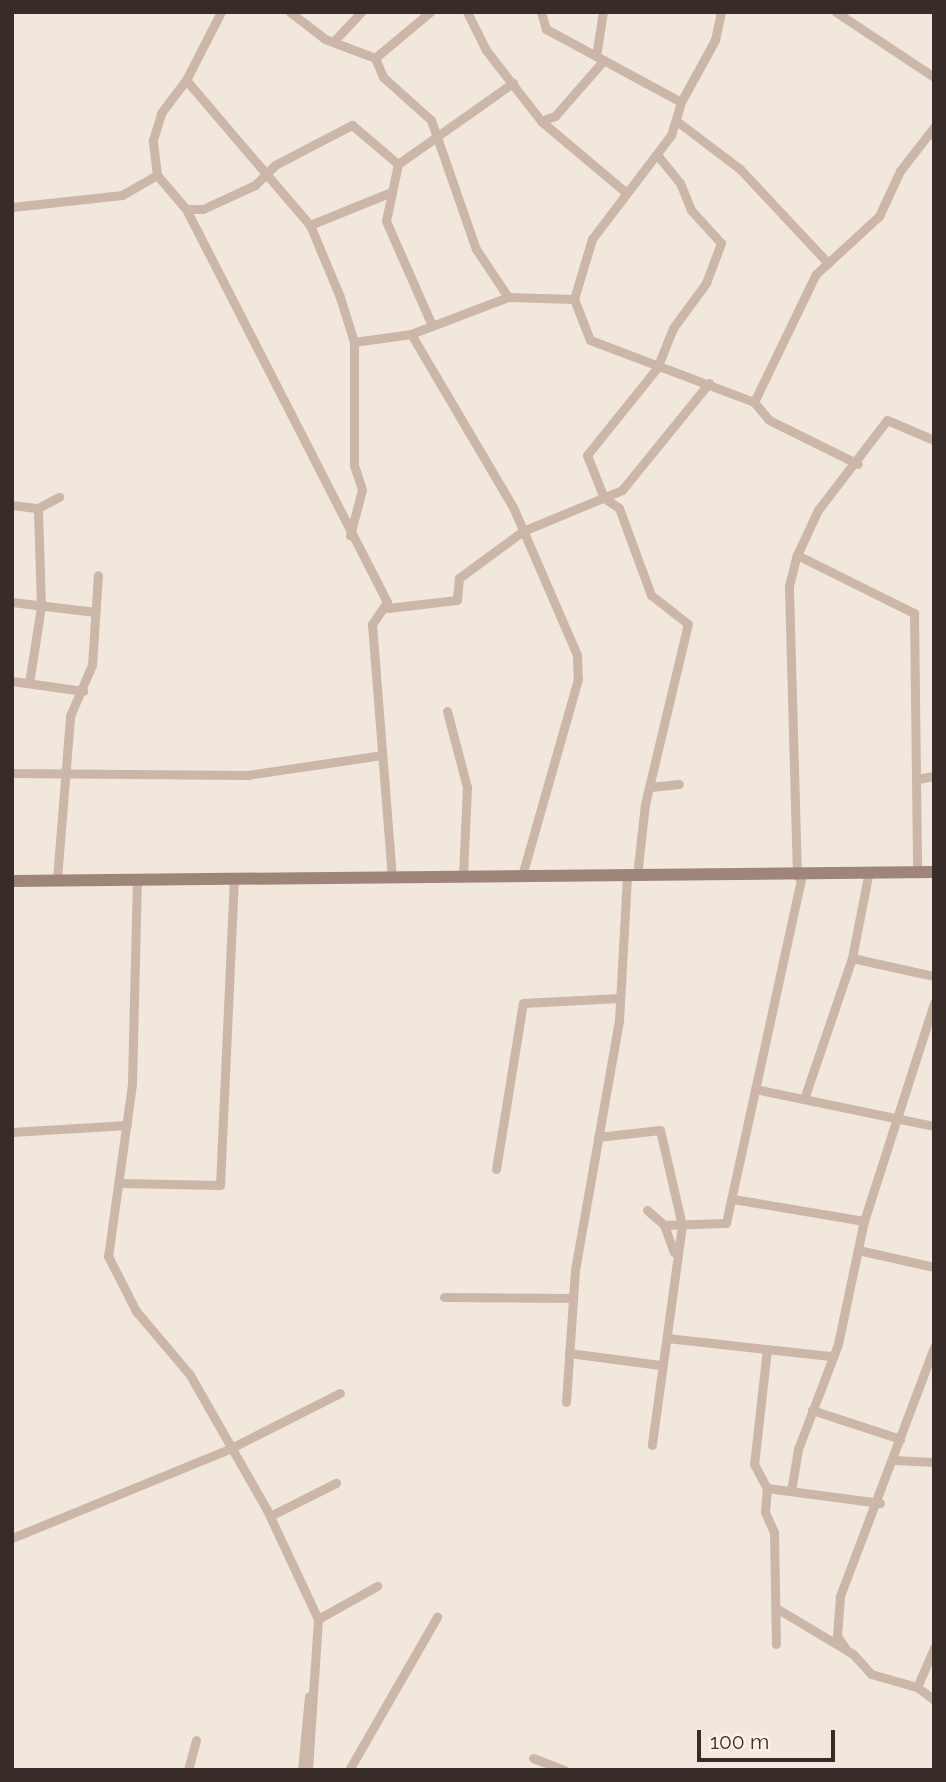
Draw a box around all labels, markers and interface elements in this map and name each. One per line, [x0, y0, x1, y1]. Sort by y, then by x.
scale bar [701, 1716, 839, 1760]
text: 100 m [710, 1729, 769, 1754]

